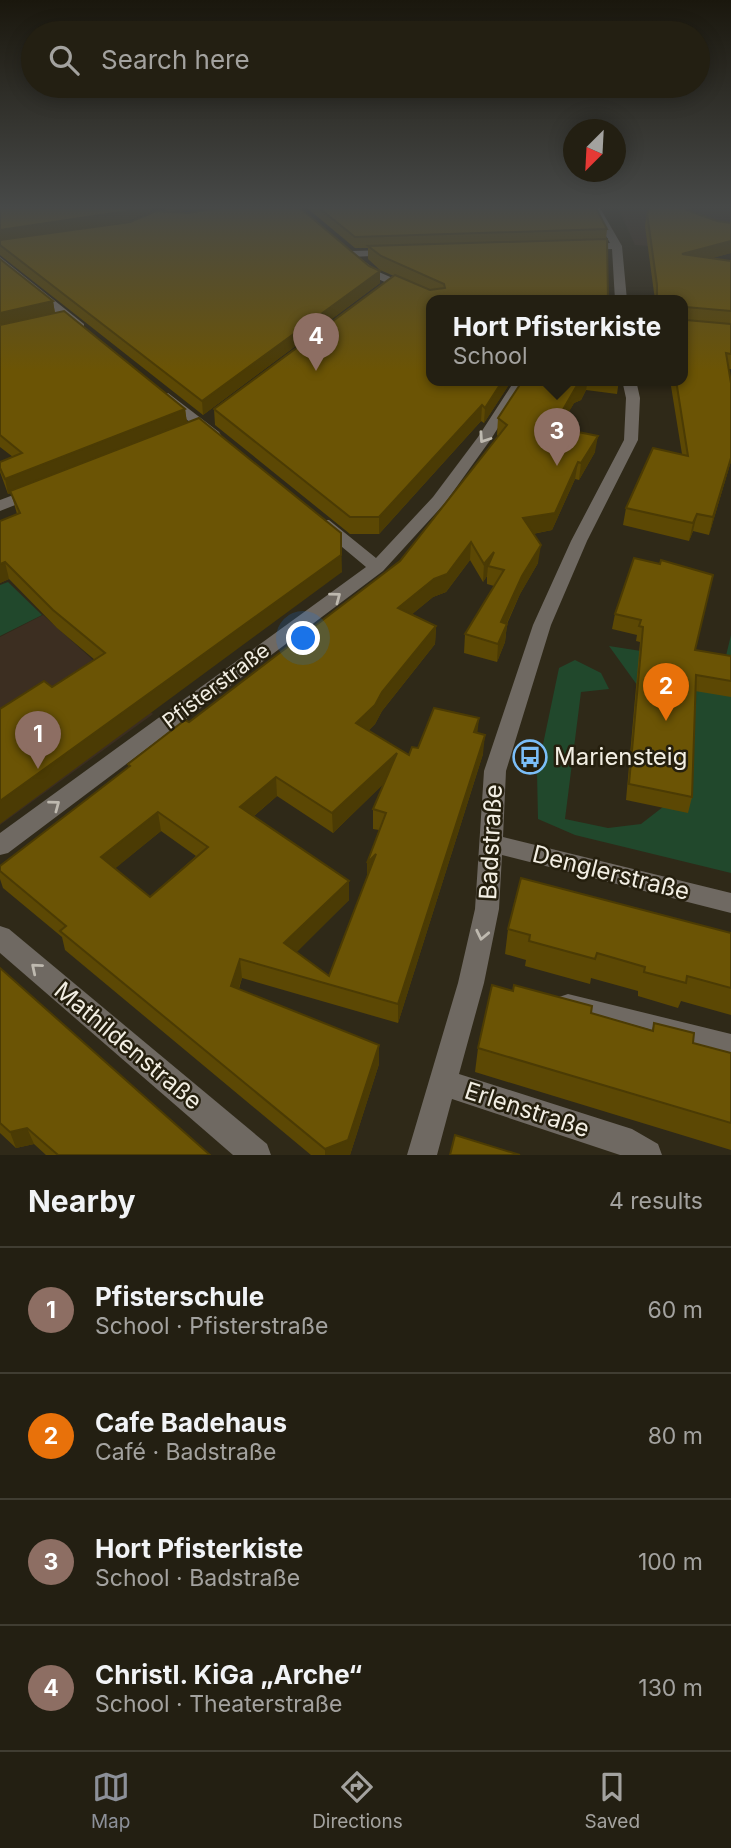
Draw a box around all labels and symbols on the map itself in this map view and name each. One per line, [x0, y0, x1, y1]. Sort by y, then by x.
north arrow [563, 119, 626, 182]
pin: 4 [293, 313, 339, 371]
pin: 3 [534, 408, 580, 466]
one-way arrow [480, 430, 493, 443]
one-way arrow [328, 593, 341, 605]
your location [286, 621, 320, 655]
street label: Pfisterstraße [157, 637, 274, 734]
pin: 2 [643, 663, 689, 721]
pin: 1 [15, 711, 61, 769]
bus stop icon: Mariensteig [511, 738, 549, 776]
place label: Mariensteig [554, 742, 687, 771]
street label: Badstraße [473, 783, 508, 900]
one-way arrow [47, 801, 60, 814]
street label: Denglerstraße [530, 839, 693, 906]
one-way arrow [475, 929, 490, 941]
one-way arrow [32, 964, 45, 976]
street label: Mathildenstraße [49, 976, 208, 1116]
street label: Erlenstraße [461, 1076, 593, 1143]

